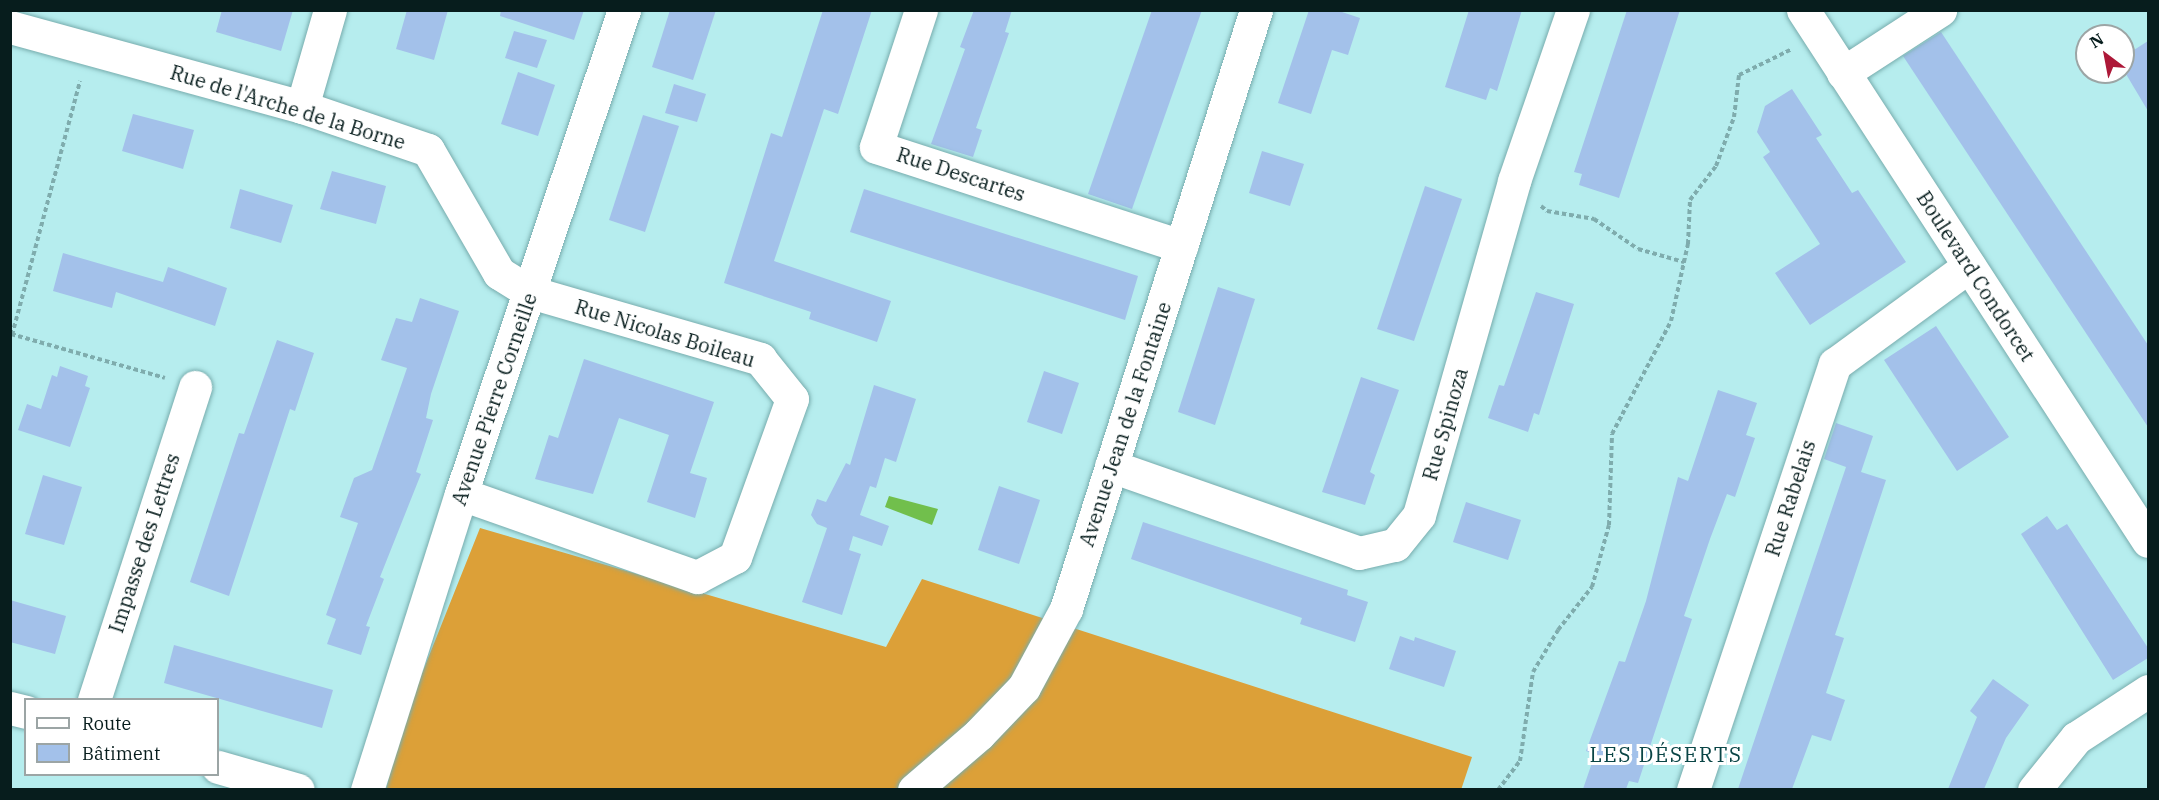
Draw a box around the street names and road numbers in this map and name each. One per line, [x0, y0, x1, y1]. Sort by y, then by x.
street label: Rue de l'Arche de la Borne [168, 60, 408, 154]
street label: Rue Descartes [894, 142, 1028, 206]
street label: Boulevard Condorcet [1912, 187, 2040, 365]
street label: Avenue Pierre Corneille [446, 290, 542, 508]
street label: Rue Nicolas Boileau [572, 294, 758, 372]
street label: Avenue Jean de la Fontaine [1074, 299, 1176, 549]
street label: Rue Spinoza [1417, 365, 1473, 483]
street label: Rue Rabelais [1760, 437, 1820, 559]
street label: Impasse des Lettres [104, 450, 184, 636]

